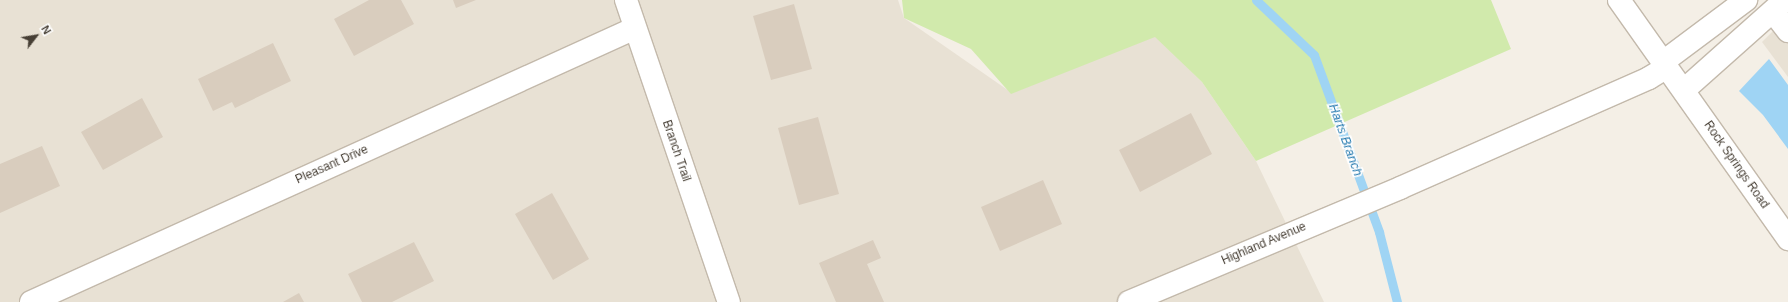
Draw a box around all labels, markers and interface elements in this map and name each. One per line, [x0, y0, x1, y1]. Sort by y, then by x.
north arrow [16, 16, 56, 56]
text: N [39, 23, 53, 36]
water label: Harts Branch [1325, 102, 1365, 178]
street label: Branch Trail [659, 118, 693, 184]
street label: Rock Springs Road [1700, 119, 1772, 211]
street label: Pleasant Drive [293, 143, 371, 187]
street label: Highland Avenue [1219, 220, 1309, 268]

